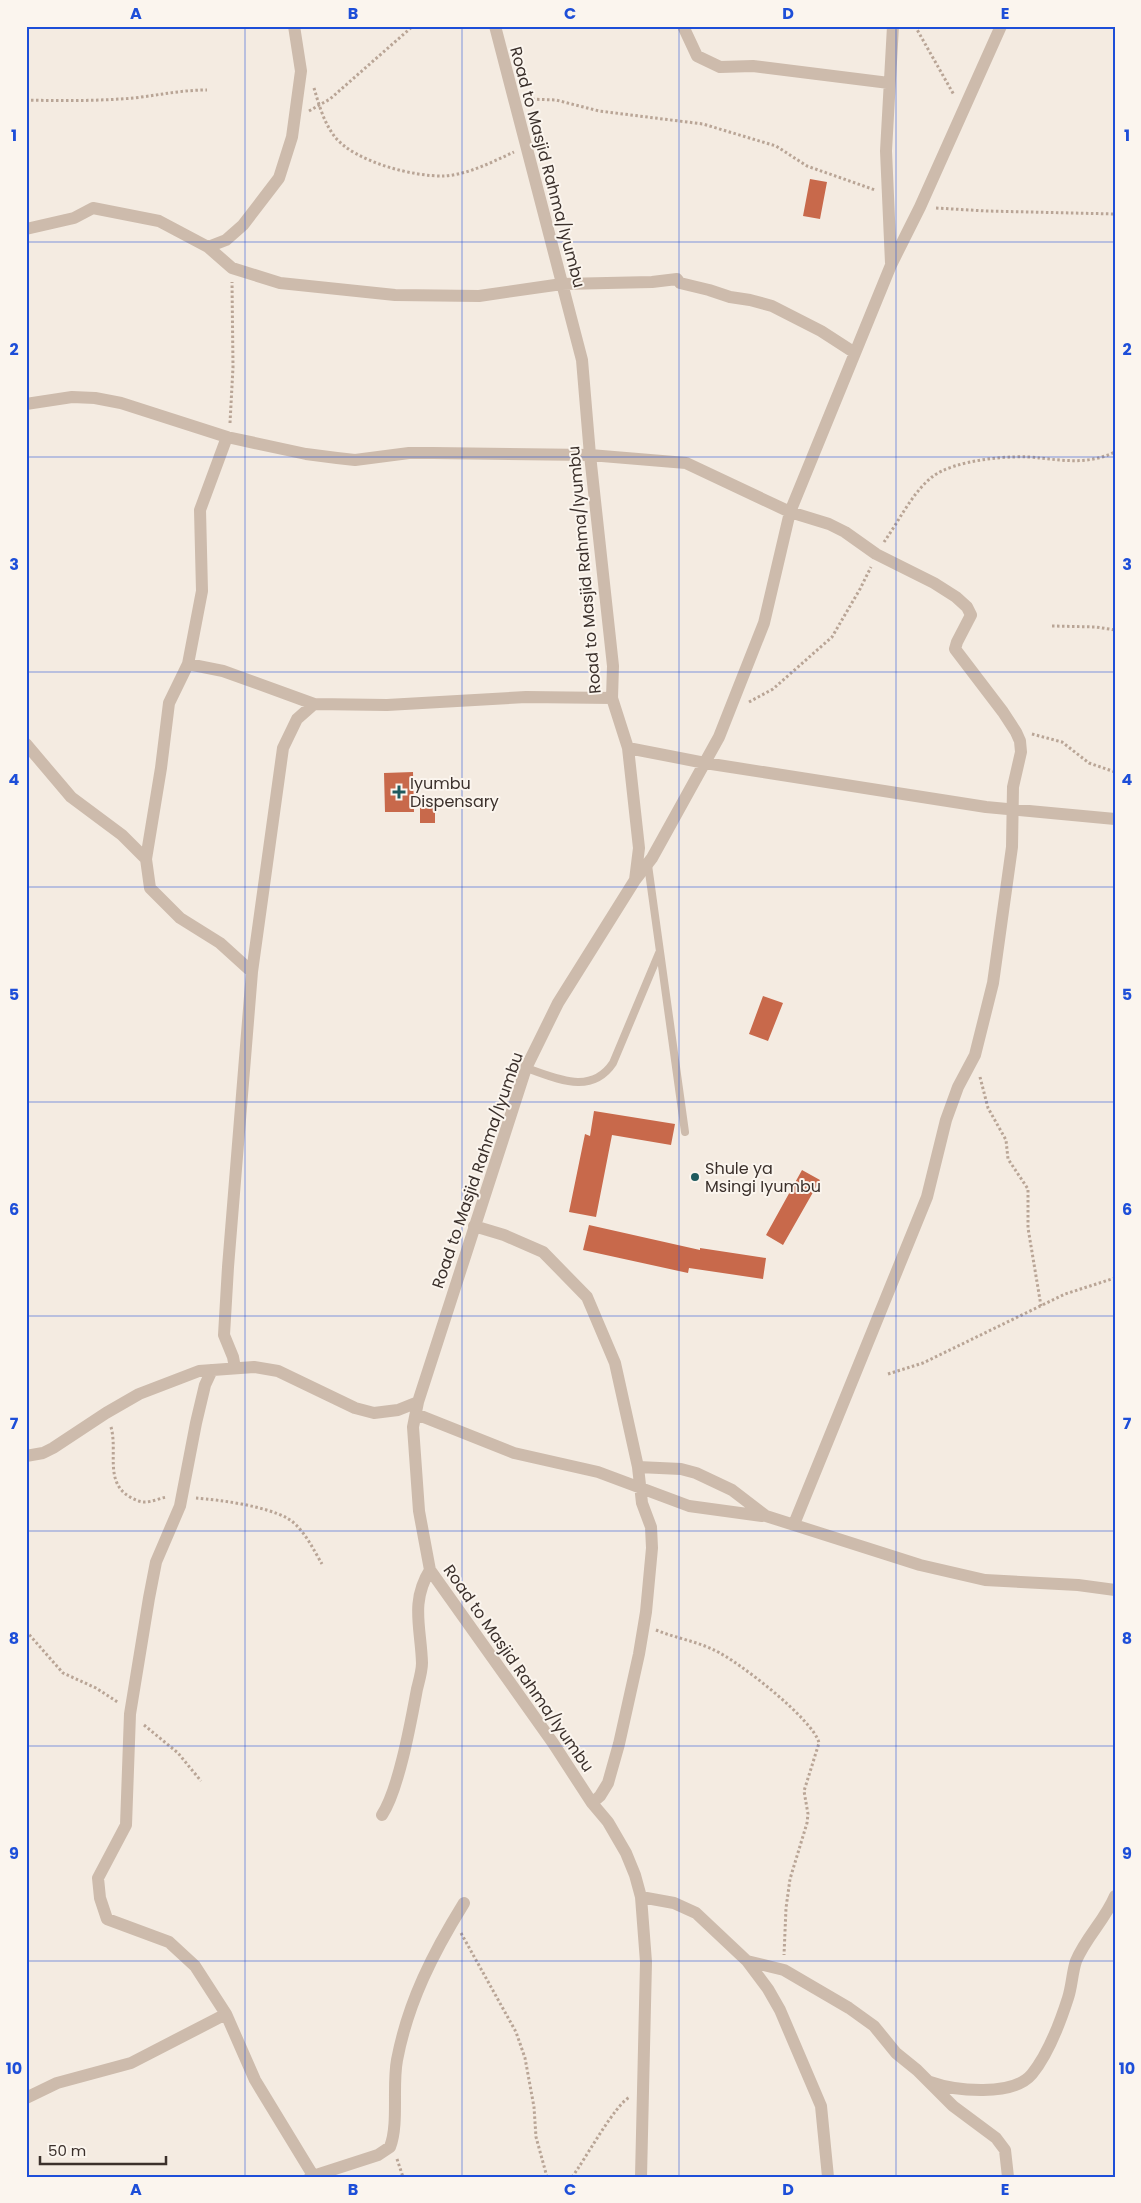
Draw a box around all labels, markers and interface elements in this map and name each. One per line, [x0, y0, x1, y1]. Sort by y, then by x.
text: A [130, 2, 142, 25]
text: B [348, 2, 358, 25]
text: C [564, 2, 576, 25]
text: D [782, 2, 794, 25]
text: E [1001, 2, 1009, 25]
street label: Road to Masjid Rahma/Iyumbu [504, 44, 591, 290]
text: 1 [11, 124, 17, 147]
text: 1 [1124, 124, 1130, 147]
text: 2 [9, 338, 19, 361]
text: 2 [1122, 338, 1132, 361]
street label: Road to Masjid Rahma/Iyumbu [562, 445, 607, 695]
text: 3 [9, 553, 19, 576]
text: 3 [1122, 553, 1132, 576]
text: 4 [9, 768, 20, 791]
text: 4 [1122, 768, 1133, 791]
place label: Iyumbu Dispensary [410, 772, 499, 813]
marker: Iyumbu Dispensary [392, 785, 406, 799]
text: 5 [9, 983, 19, 1006]
text: 5 [1122, 983, 1132, 1006]
street label: Road to Masjid Rahma/Iyumbu [426, 1049, 529, 1291]
place label: Shule ya Msingi Iyumbu [705, 1157, 821, 1198]
marker: Shule ya Msingi Iyumbu [689, 1171, 701, 1183]
text: 6 [9, 1198, 19, 1221]
text: 6 [1122, 1198, 1132, 1221]
text: 7 [10, 1412, 19, 1435]
text: 7 [1123, 1412, 1132, 1435]
street label: Road to Masjid Rahma/Iyumbu [438, 1560, 599, 1777]
text: 8 [9, 1627, 19, 1650]
text: 8 [1122, 1627, 1132, 1650]
text: 9 [9, 1842, 19, 1865]
text: 9 [1122, 1842, 1132, 1865]
text: 10 [6, 2057, 22, 2080]
text: 10 [1119, 2057, 1135, 2080]
scale bar [40, 2133, 166, 2165]
text: 50 m [48, 2140, 86, 2161]
text: A [130, 2178, 142, 2201]
text: B [348, 2178, 358, 2201]
text: C [564, 2178, 576, 2201]
text: D [782, 2178, 794, 2201]
text: E [1001, 2178, 1009, 2201]

